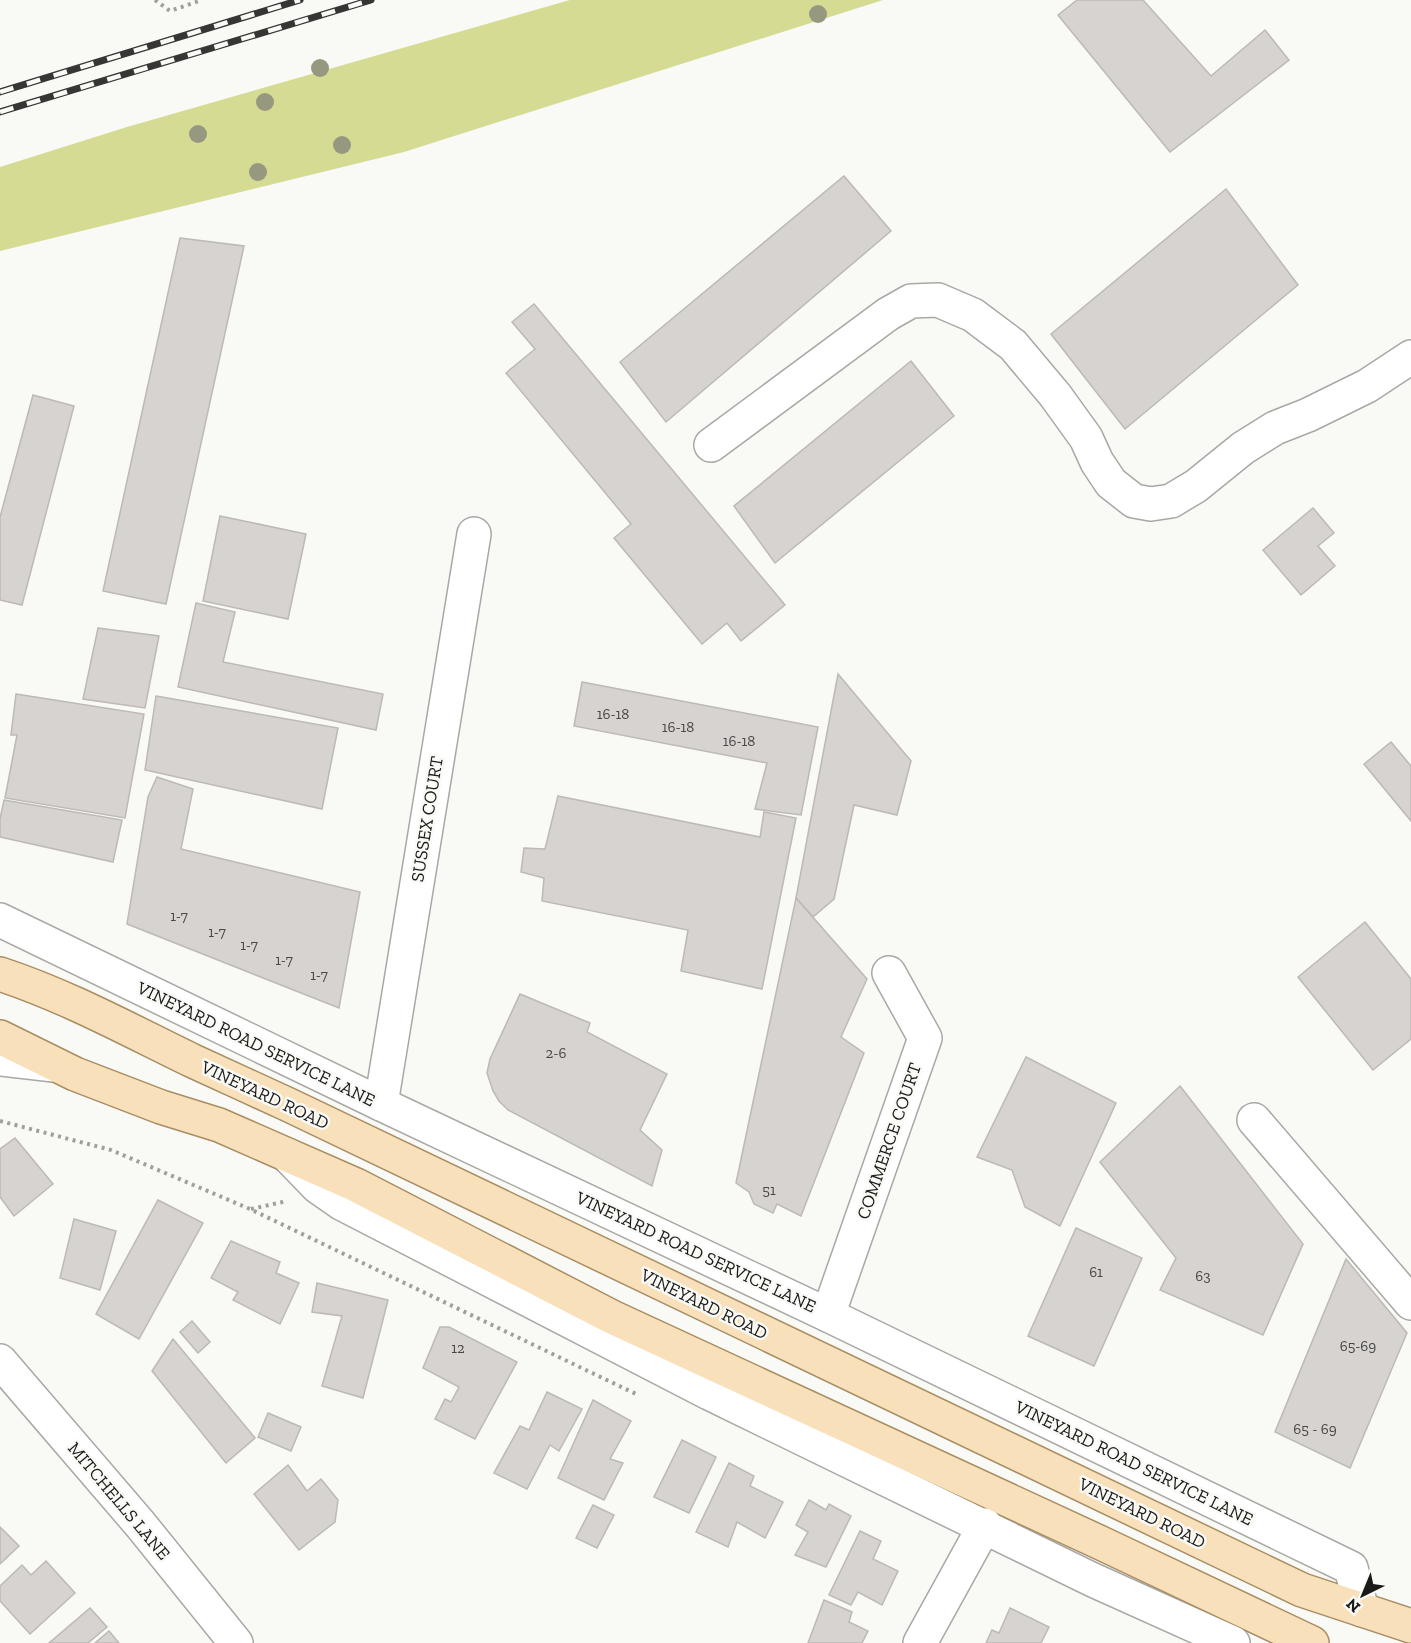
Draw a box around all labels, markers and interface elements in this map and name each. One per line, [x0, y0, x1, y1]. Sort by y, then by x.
house number: 16-18 [597, 705, 629, 723]
house number: 16-18 [662, 718, 694, 736]
house number: 16-18 [723, 732, 755, 750]
street label: SUSSEX COURT [406, 754, 448, 884]
house number: 1-7 [170, 907, 188, 925]
house number: 1-7 [208, 923, 226, 941]
house number: 1-7 [240, 936, 258, 954]
house number: 1-7 [275, 951, 293, 969]
house number: 1-7 [310, 966, 328, 984]
street label: VINEYARD ROAD SERVICE LANE [133, 977, 379, 1111]
house number: 2-6 [546, 1044, 566, 1062]
street label: VINEYARD ROAD [198, 1056, 332, 1134]
street label: COMMERCE COURT [852, 1060, 926, 1222]
house number: 51 [762, 1181, 776, 1199]
street label: VINEYARD ROAD SERVICE LANE [573, 1187, 819, 1317]
house number: 61 [1089, 1263, 1103, 1281]
street label: VINEYARD ROAD [637, 1264, 771, 1344]
house number: 63 [1195, 1267, 1211, 1285]
house number: 65-69 [1340, 1337, 1376, 1355]
house number: 12 [451, 1339, 465, 1357]
street label: VINEYARD ROAD SERVICE LANE [1011, 1396, 1257, 1530]
house number: 65 - 69 [1293, 1420, 1337, 1438]
street label: MITCHELLS LANE [63, 1438, 175, 1564]
street label: VINEYARD ROAD [1075, 1473, 1209, 1553]
north arrow [1333, 1565, 1393, 1625]
text: N [1342, 1595, 1364, 1617]

